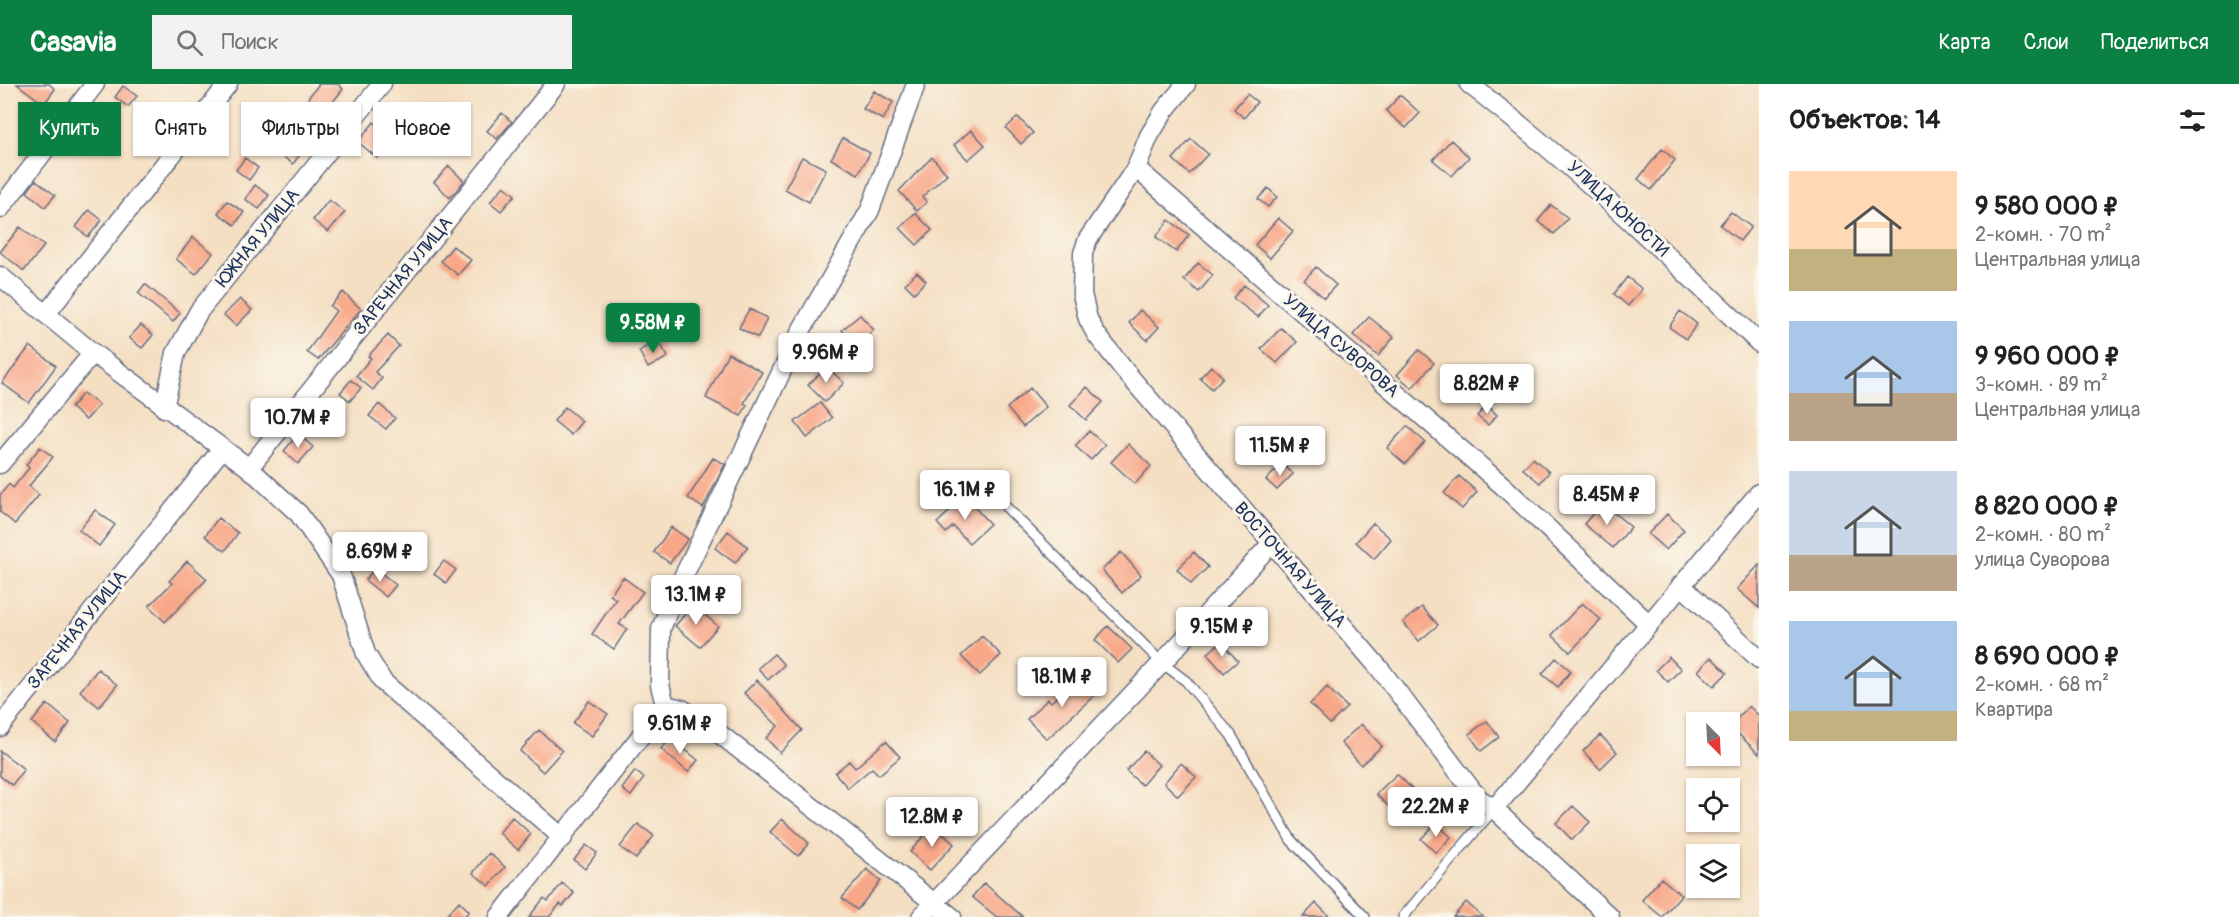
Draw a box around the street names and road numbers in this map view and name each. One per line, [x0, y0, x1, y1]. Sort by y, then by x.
street label: УЛИЦА ЮНОСТИ [1562, 156, 1674, 262]
street label: ЮЖНАЯ УЛИЦА [211, 184, 305, 292]
street label: ЗАРЕЧНАЯ УЛИЦА [348, 212, 458, 340]
street label: УЛИЦА СУВОРОВА [1278, 289, 1404, 403]
street label: ВОСТОЧНАЯ УЛИЦА [1229, 497, 1351, 633]
street label: ЗАРЕЧНАЯ УЛИЦА [22, 566, 132, 694]

